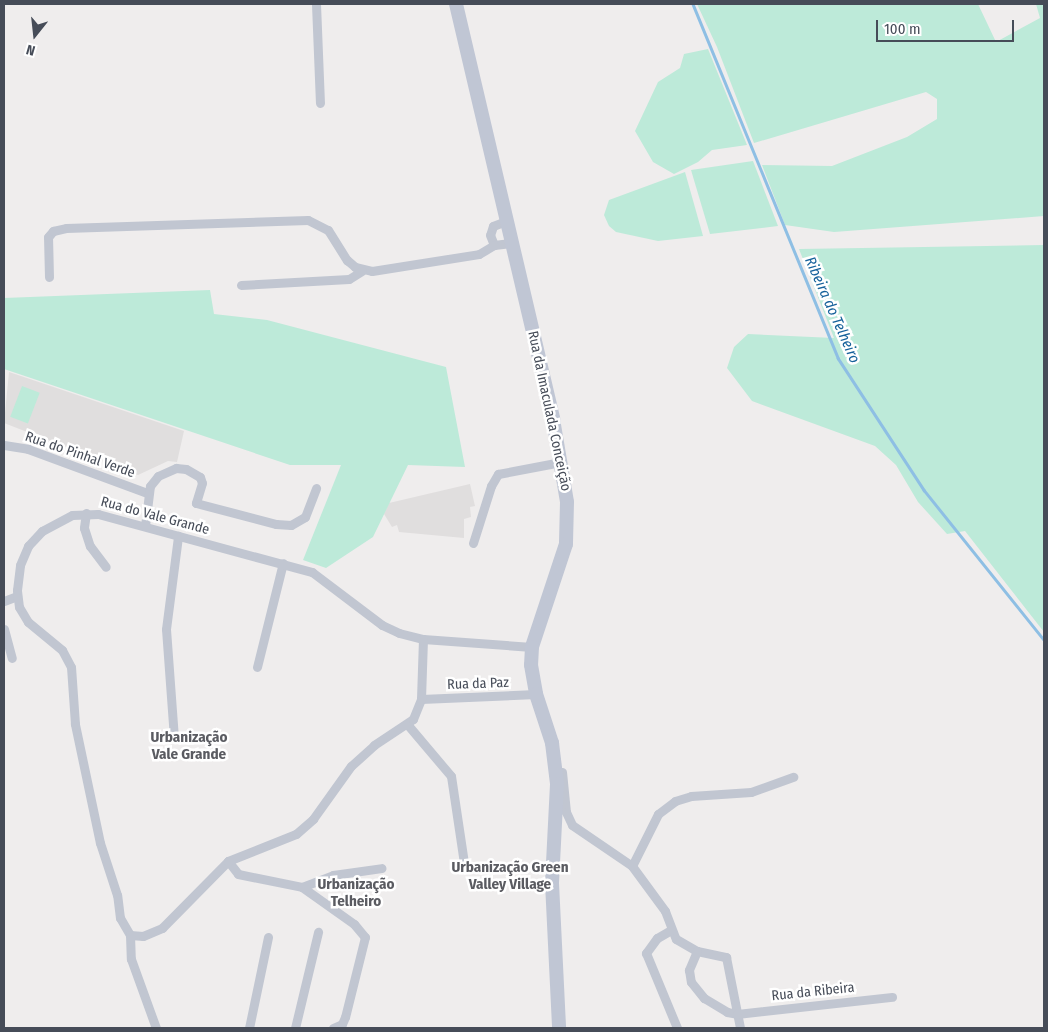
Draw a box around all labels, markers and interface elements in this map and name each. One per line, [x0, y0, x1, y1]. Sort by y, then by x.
north arrow [10, 10, 60, 60]
scale bar [878, 10, 1016, 42]
text: 100 m [884, 20, 921, 38]
text: N [24, 41, 37, 59]
water label: Ribeira do Telheiro [800, 254, 864, 366]
street label: Rua da Imaculada Conceição [524, 329, 574, 493]
street label: Rua do Pinhal Verde [23, 428, 137, 482]
street label: Rua do Vale Grande [99, 493, 211, 539]
street label: Rua da Paz [447, 675, 509, 693]
district label: Urbanização Vale Grande [151, 728, 227, 763]
district label: Urbanização Green Valley Village [451, 858, 569, 893]
district label: Urbanização Telheiro [318, 875, 394, 910]
street label: Rua da Ribeira [771, 979, 855, 1005]

